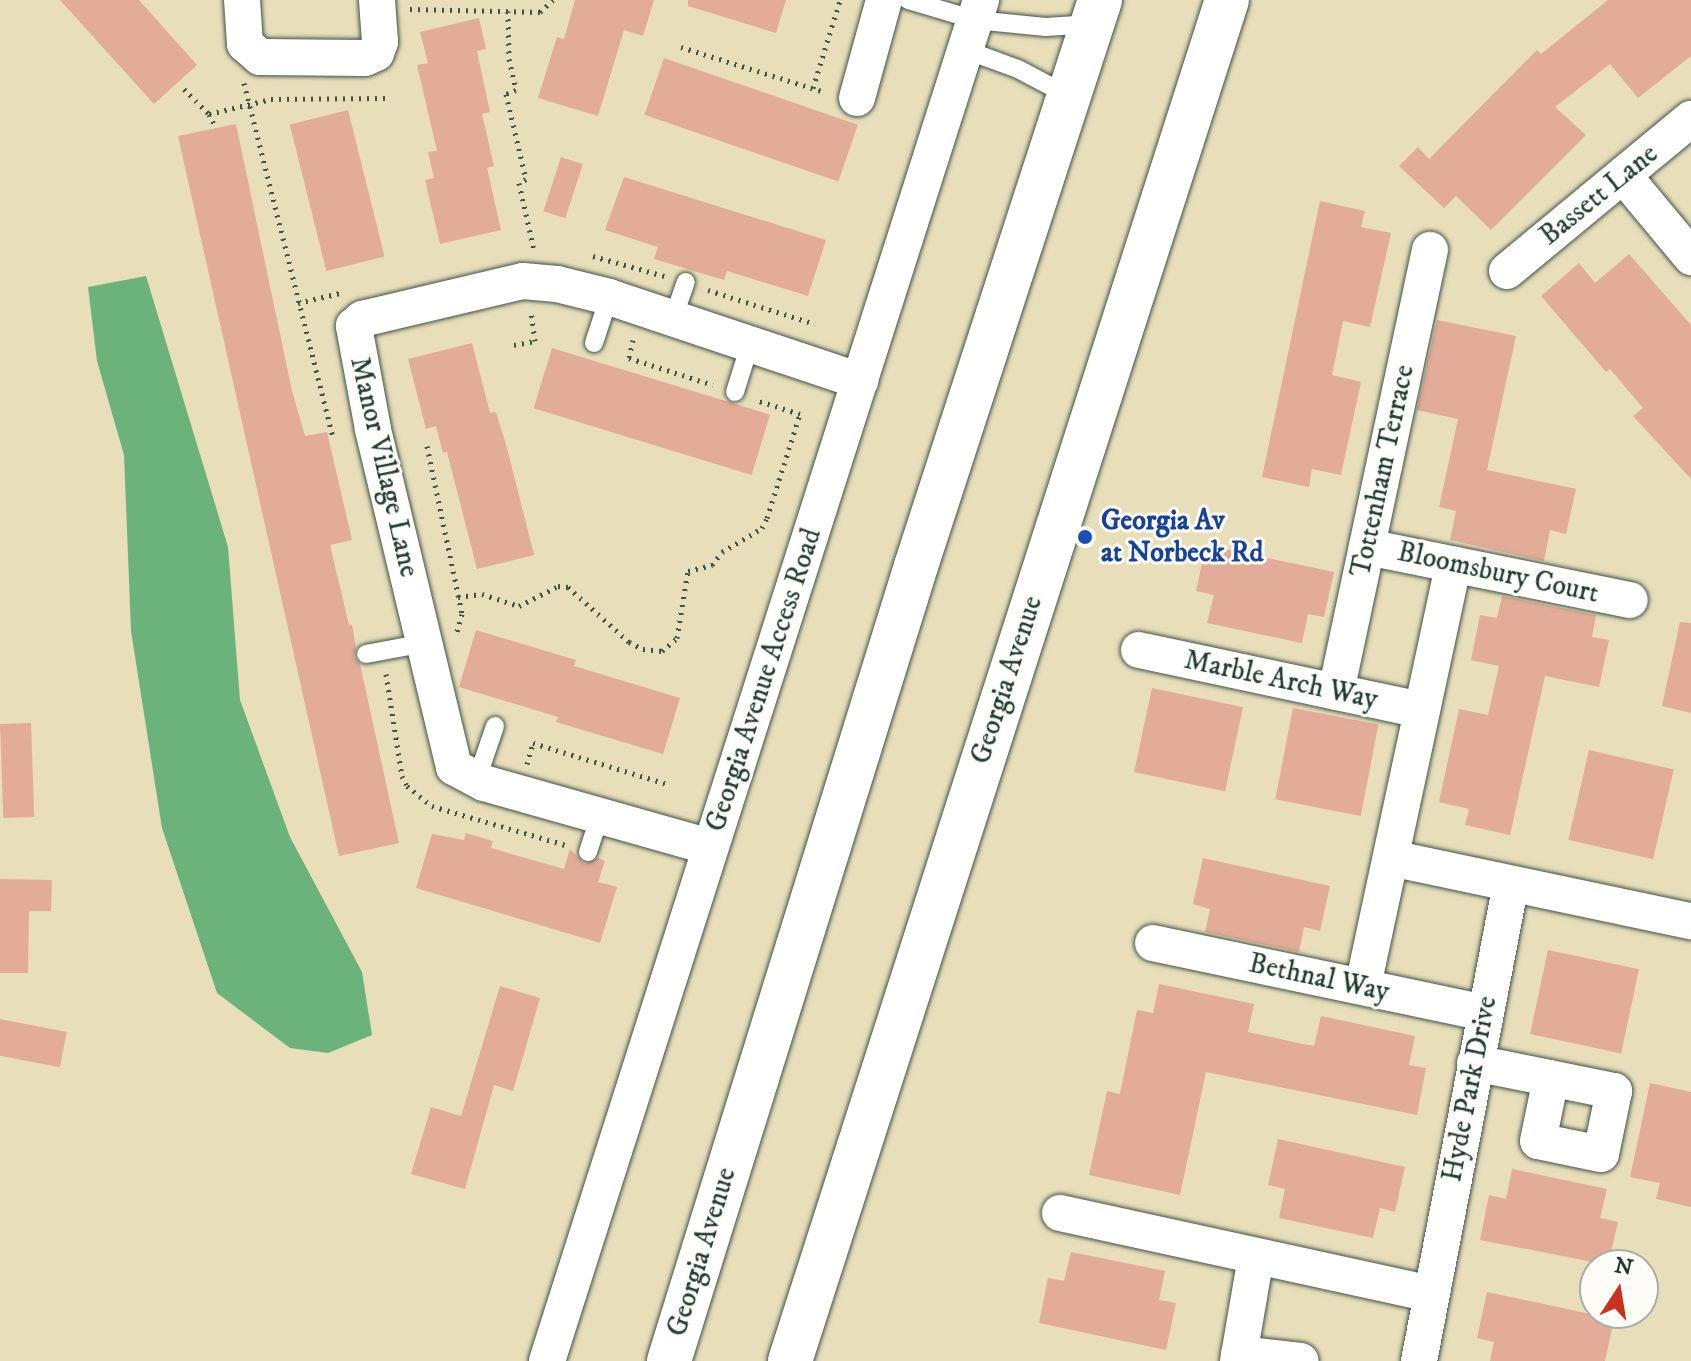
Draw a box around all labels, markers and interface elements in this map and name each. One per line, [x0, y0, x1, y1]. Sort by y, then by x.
street label: Bassett Lane [1533, 137, 1665, 253]
street label: Manor Village Lane [342, 354, 426, 580]
street label: Tottenham Terrace [1344, 362, 1422, 580]
place label: Georgia Av at Norbeck Rd [1101, 504, 1263, 570]
street label: Georgia Avenue Access Road [699, 524, 829, 836]
marker: Georgia Av at Norbeck Rd [1076, 528, 1094, 546]
street label: Bloomsbury Court [1394, 535, 1602, 611]
street label: Georgia Avenue [964, 592, 1050, 768]
street label: Marble Arch Way [1181, 643, 1381, 717]
street label: Bethnal Way [1246, 947, 1392, 1009]
street label: Hyde Park Drive [1436, 993, 1504, 1185]
street label: Georgia Avenue [660, 1164, 744, 1340]
north arrow [1579, 1249, 1659, 1329]
text: N [1612, 1252, 1635, 1282]

